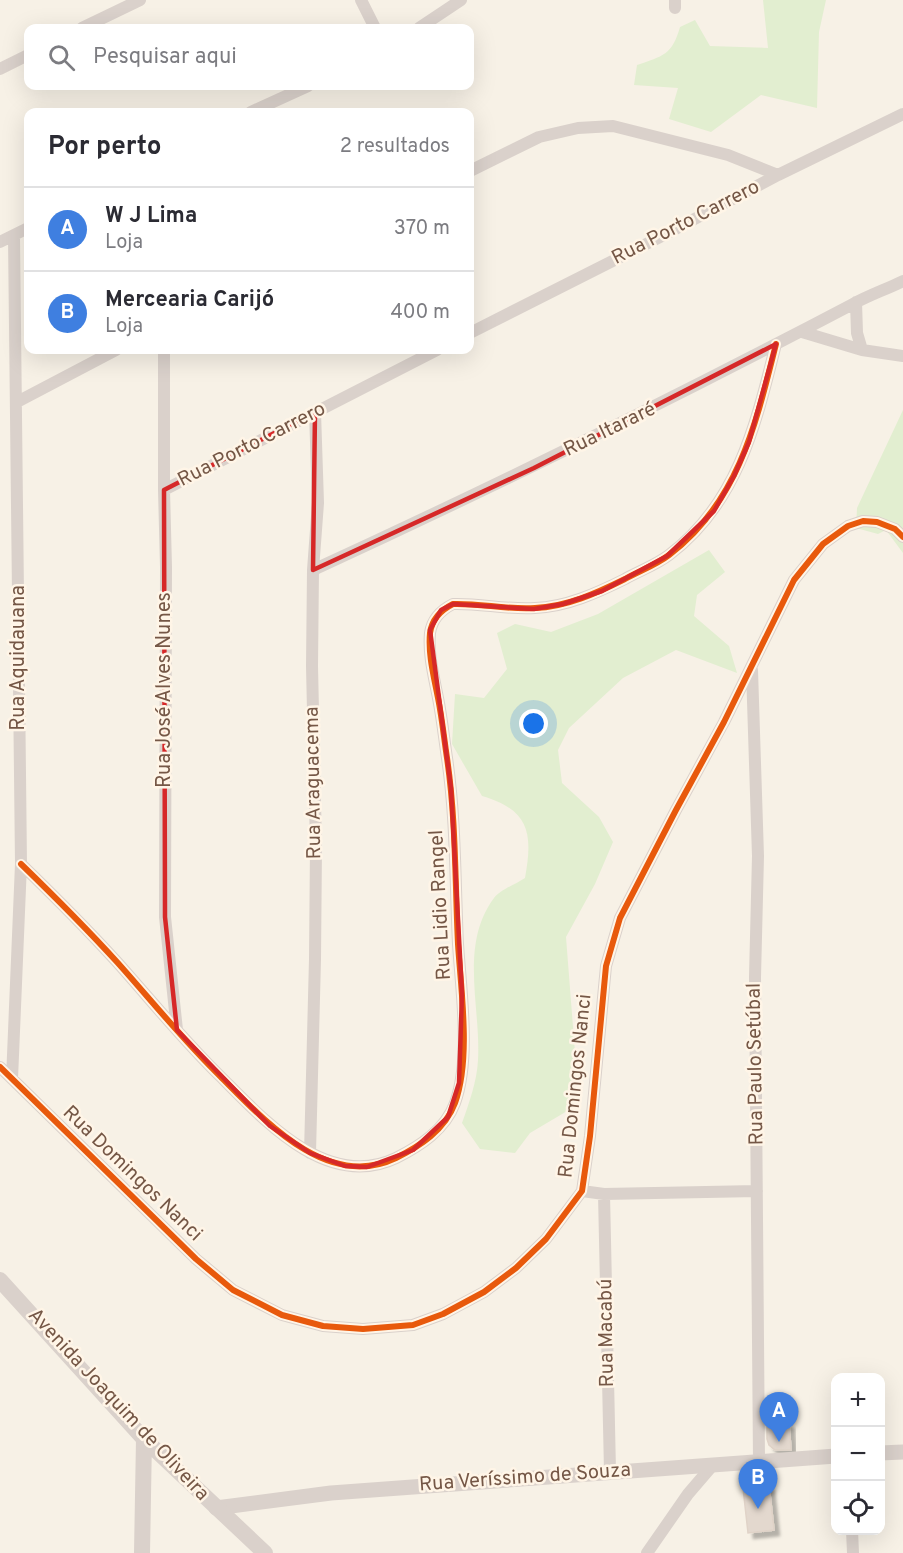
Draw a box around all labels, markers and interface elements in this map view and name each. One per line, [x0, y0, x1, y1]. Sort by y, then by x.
search box [24, 24, 474, 90]
icon: search [45, 41, 78, 74]
text: Pesquisar aqui [93, 44, 237, 71]
text: Por perto [48, 131, 162, 164]
text: 2 resultados [340, 134, 450, 160]
street label: Rua Porto Carrero [608, 174, 764, 272]
text: W J Lima [105, 203, 197, 230]
text: A [60, 216, 75, 242]
text: 370 m [394, 216, 450, 242]
text: Loja [105, 230, 143, 256]
text: Mercearia Carijó [105, 287, 274, 314]
text: B [61, 300, 74, 326]
text: 400 m [390, 300, 450, 326]
text: Loja [105, 314, 143, 340]
street label: Rua Porto Carrero [174, 396, 330, 494]
street label: Rua Itararé [560, 396, 660, 464]
street label: Rua Aquidauana [6, 585, 32, 731]
street label: Rua José Alves Nunes [152, 592, 178, 788]
street label: Rua Araguacema [300, 706, 328, 860]
your location [519, 709, 548, 738]
street label: Rua Lidio Rangel [424, 829, 458, 981]
street label: Rua Paulo Setúbal [742, 983, 770, 1145]
street label: Rua Domingos Nanci [553, 993, 599, 1179]
street label: Rua Domingos Nanci [56, 1100, 208, 1248]
street label: Rua Macabú [593, 1278, 621, 1388]
street label: Avenida Joaquim de Oliveira [22, 1303, 214, 1507]
map controls [831, 1373, 885, 1535]
button: + [831, 1373, 885, 1427]
pin: A [760, 1392, 798, 1442]
button: − [831, 1427, 885, 1481]
street label: Rua Veríssimo de Souza [418, 1458, 632, 1498]
pin: B [738, 1460, 777, 1509]
button: locate [831, 1481, 885, 1535]

